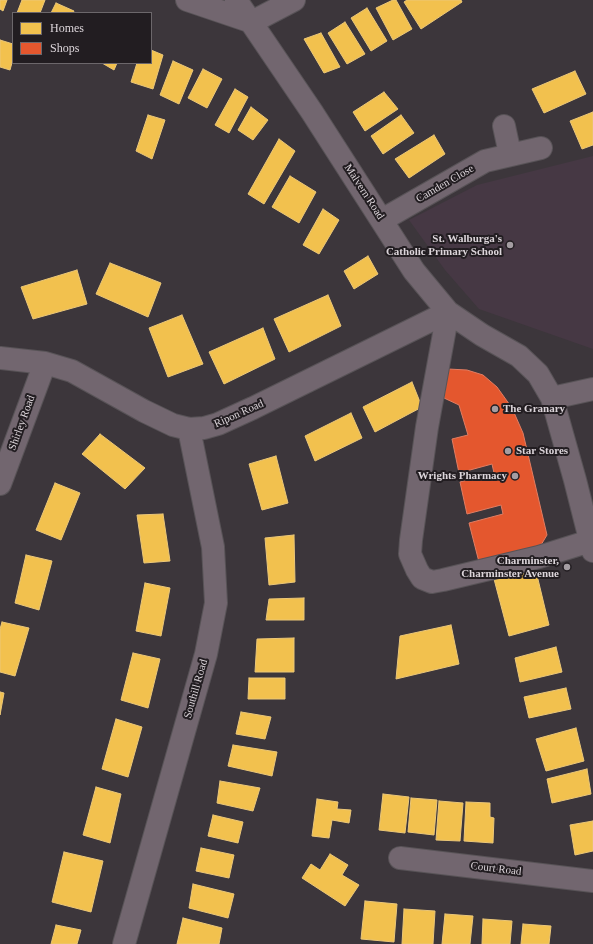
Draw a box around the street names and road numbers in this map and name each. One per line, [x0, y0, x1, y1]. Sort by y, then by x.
street label: Malvern Road [341, 162, 387, 222]
street label: Camden Close [414, 162, 476, 206]
street label: Shirley Road [6, 394, 38, 452]
street label: Ripon Road [212, 397, 266, 431]
street label: Southill Road [181, 658, 211, 720]
street label: Court Road [470, 859, 522, 879]

